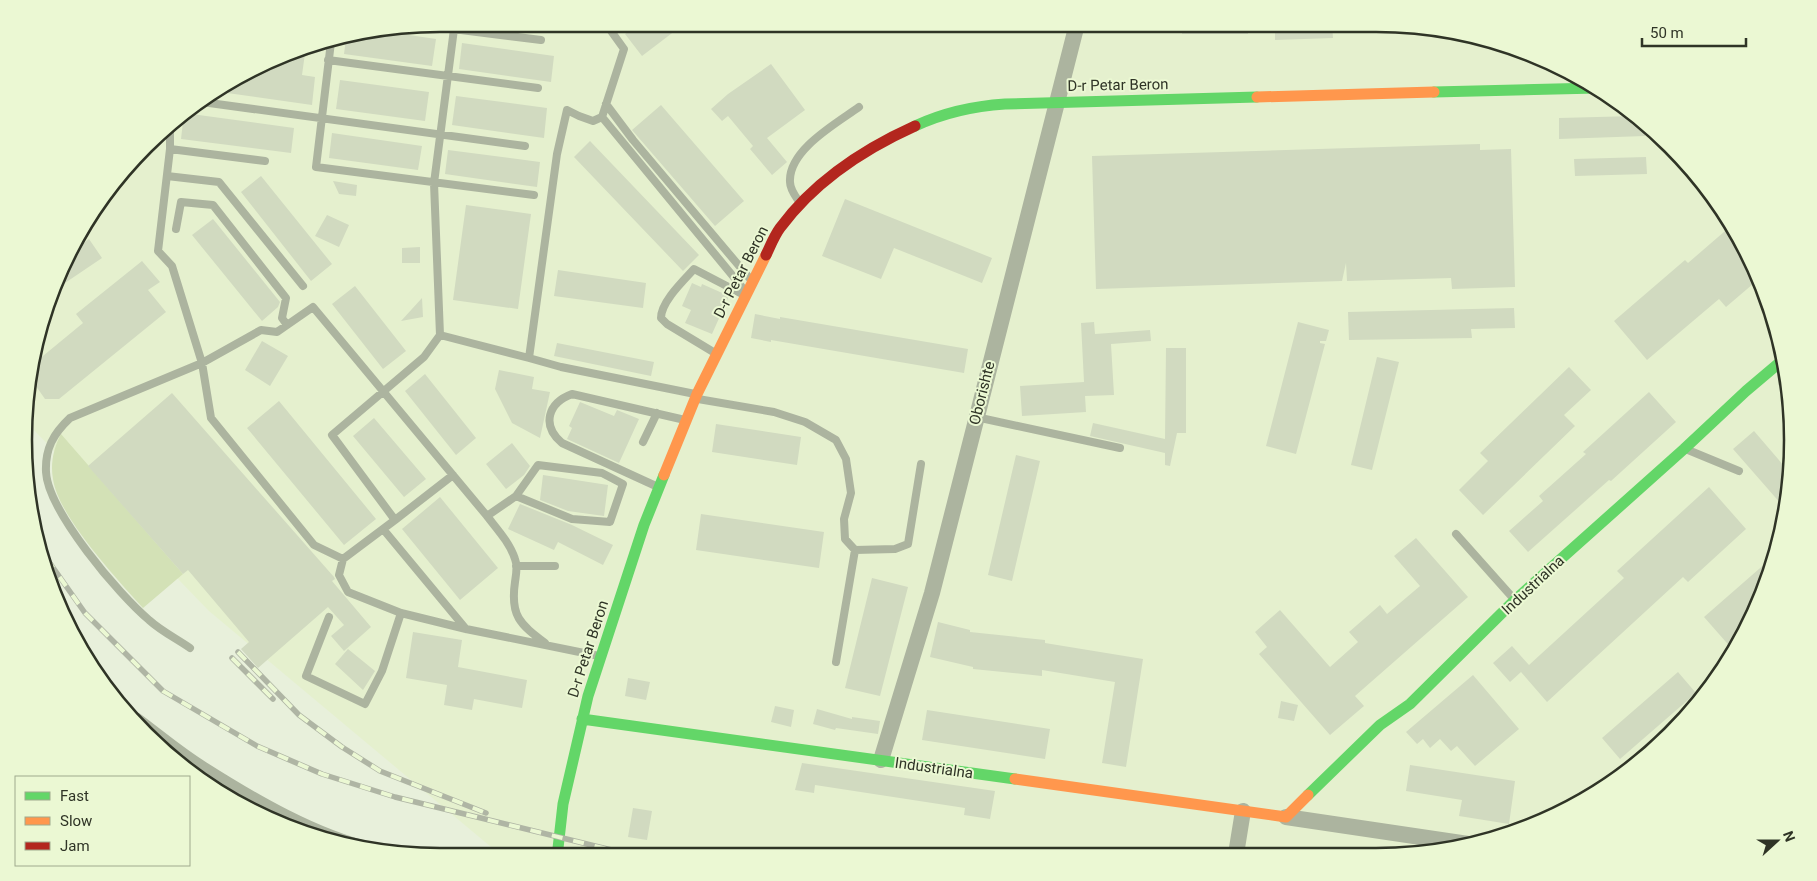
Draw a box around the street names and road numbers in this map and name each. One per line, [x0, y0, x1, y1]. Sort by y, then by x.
street label: D-r Petar Beron [1067, 75, 1169, 95]
street label: D-r Petar Beron [710, 223, 772, 321]
street label: Oborishte [965, 359, 999, 427]
street label: Industrialna [1498, 552, 1568, 618]
street label: D-r Petar Beron [564, 598, 612, 700]
street label: Industrialna [894, 754, 974, 782]

